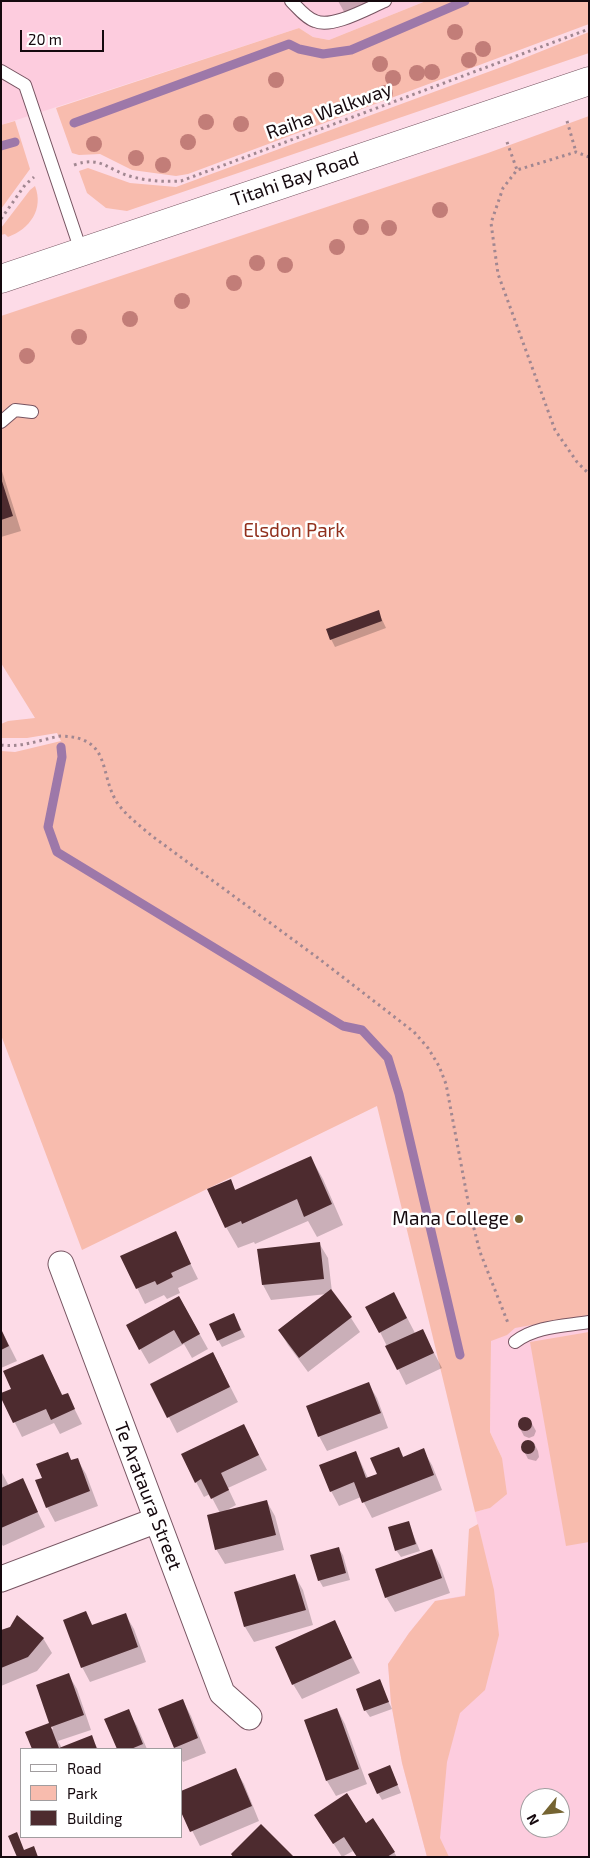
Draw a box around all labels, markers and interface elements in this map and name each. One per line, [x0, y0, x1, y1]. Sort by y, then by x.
scale bar [22, 20, 106, 52]
text: 20 m [28, 30, 62, 48]
street label: Raiha Walkway [263, 78, 395, 144]
street label: Titahi Bay Road [228, 146, 362, 212]
park label: Elsdon Park [243, 520, 345, 542]
place label: Mana College [392, 1208, 509, 1230]
marker: Mana College [513, 1213, 525, 1225]
street label: Te Arataura Street [109, 1419, 187, 1573]
legend [20, 1748, 182, 1838]
text: Road [67, 1759, 102, 1777]
text: Park [67, 1784, 98, 1802]
north arrow [520, 1788, 570, 1838]
text: Building [67, 1809, 122, 1827]
text: N [522, 1811, 542, 1828]

